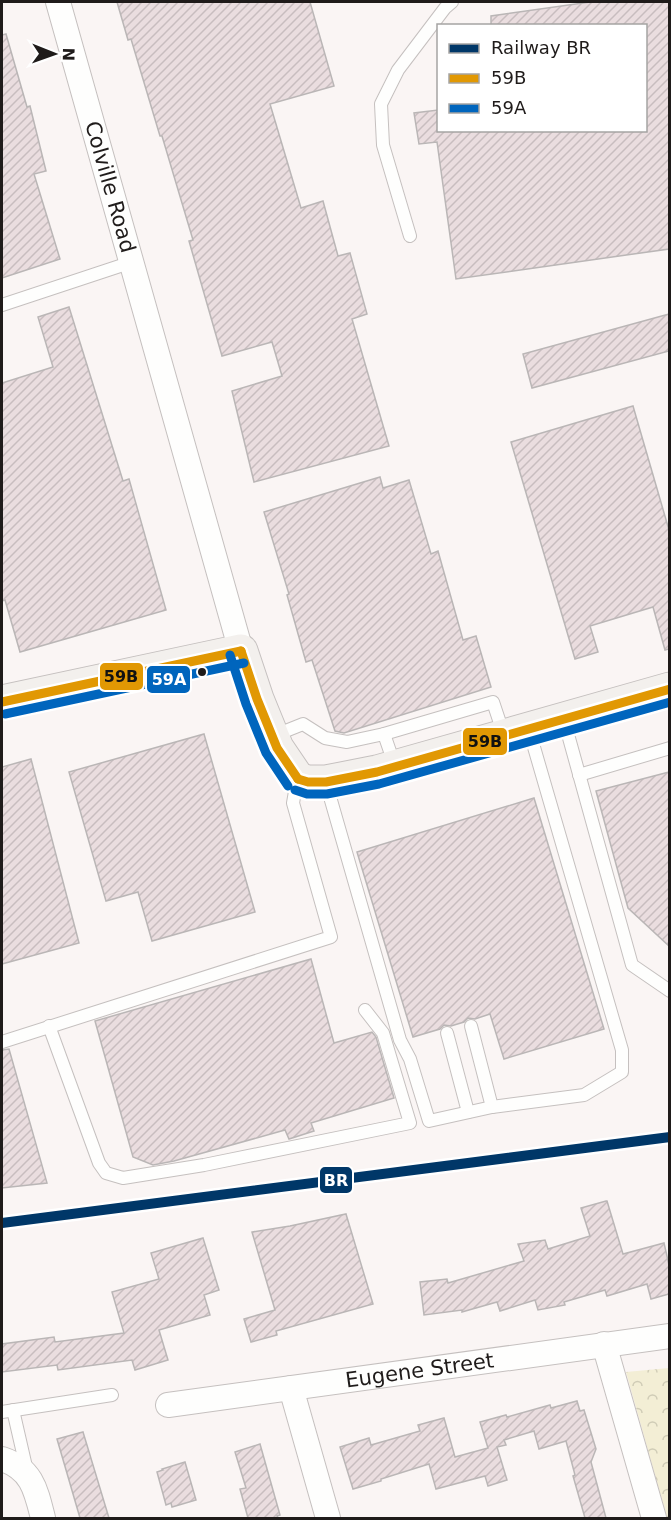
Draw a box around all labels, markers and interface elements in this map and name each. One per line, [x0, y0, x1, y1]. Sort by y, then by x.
north arrow [24, 24, 84, 84]
legend [437, 24, 647, 132]
text: Railway BR [491, 37, 591, 58]
text: N [59, 47, 78, 61]
text: 59B [491, 67, 526, 88]
text: 59A [491, 97, 527, 118]
street label: Colville Road [80, 118, 140, 255]
line badge: 59B [99, 662, 144, 691]
line badge: 59A [146, 665, 191, 694]
unlabelled marker [196, 666, 208, 678]
text: 59B [104, 667, 138, 686]
text: 59A [152, 670, 187, 689]
line badge: 59B [462, 727, 508, 756]
text: 59B [468, 732, 502, 751]
line badge: BR [319, 1166, 353, 1194]
text: BR [324, 1171, 348, 1190]
street label: Eugene Street [344, 1348, 495, 1392]

